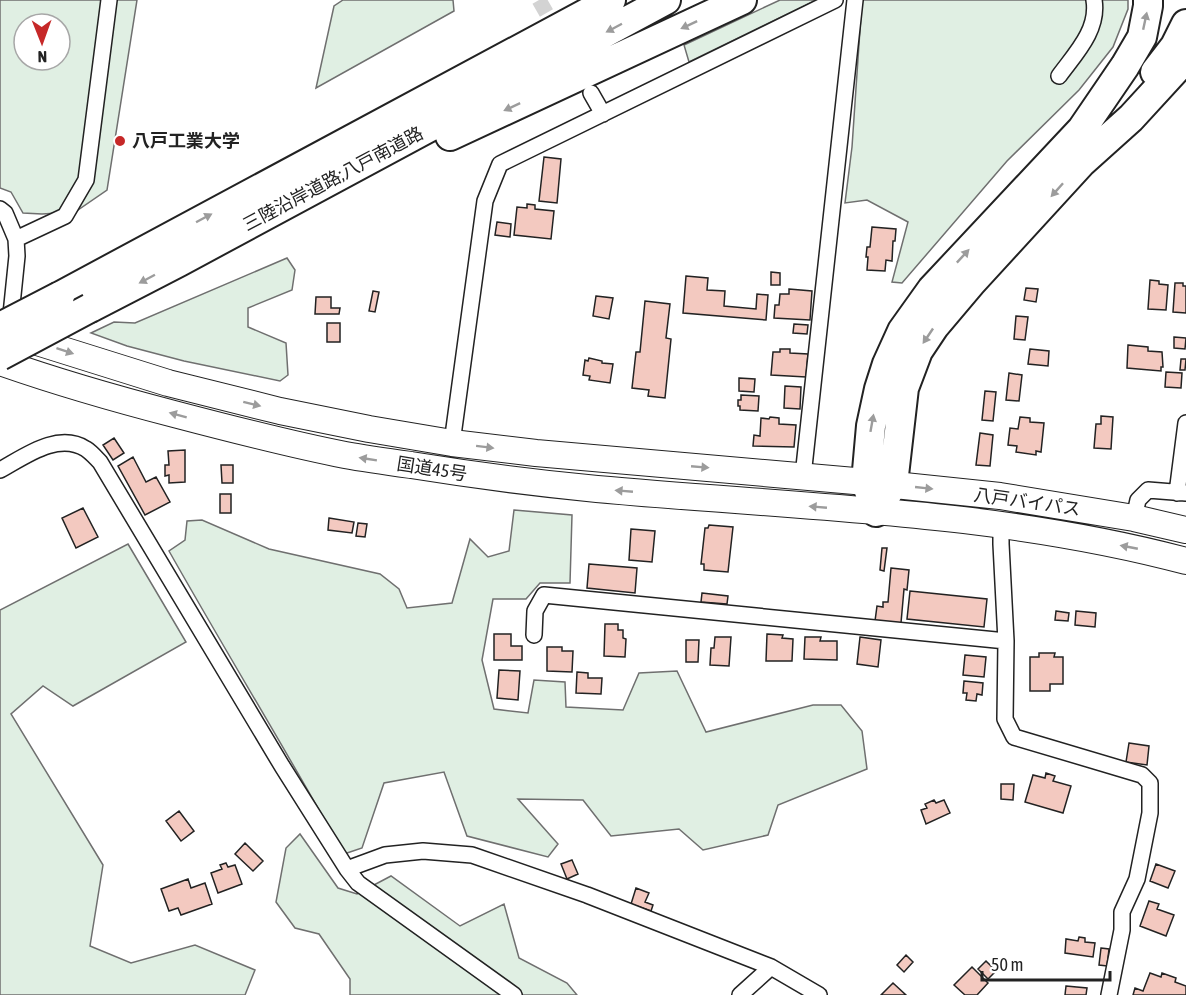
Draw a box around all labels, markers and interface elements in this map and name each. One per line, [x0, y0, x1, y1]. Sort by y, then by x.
north arrow [12, 12, 72, 72]
one-way arrow [1141, 12, 1151, 30]
one-way arrow [680, 20, 697, 29]
one-way arrow [606, 23, 623, 33]
text: N [37, 48, 47, 66]
one-way arrow [504, 103, 521, 112]
street label: 三陸沿岸道路;八戸南道路 [239, 122, 427, 235]
place label: 八戸工業大学 [132, 130, 240, 151]
marker: 八戸工業大学 [113, 134, 127, 148]
one-way arrow [1051, 182, 1064, 197]
one-way arrow [196, 213, 213, 223]
one-way arrow [956, 248, 970, 263]
one-way arrow [138, 274, 155, 284]
one-way arrow [923, 328, 934, 344]
one-way arrow [56, 346, 74, 356]
one-way arrow [243, 400, 261, 410]
one-way arrow [168, 410, 186, 419]
one-way arrow [868, 414, 877, 433]
one-way arrow [475, 442, 494, 452]
street label: 国道45号 [395, 453, 469, 484]
one-way arrow [358, 454, 377, 463]
one-way arrow [690, 462, 709, 472]
one-way arrow [914, 483, 933, 493]
street label: 八戸バイパス [972, 484, 1082, 519]
one-way arrow [614, 486, 633, 496]
one-way arrow [808, 502, 827, 512]
one-way arrow [1119, 542, 1138, 551]
scale bar [982, 944, 1110, 982]
text: 50 m [991, 954, 1023, 975]

